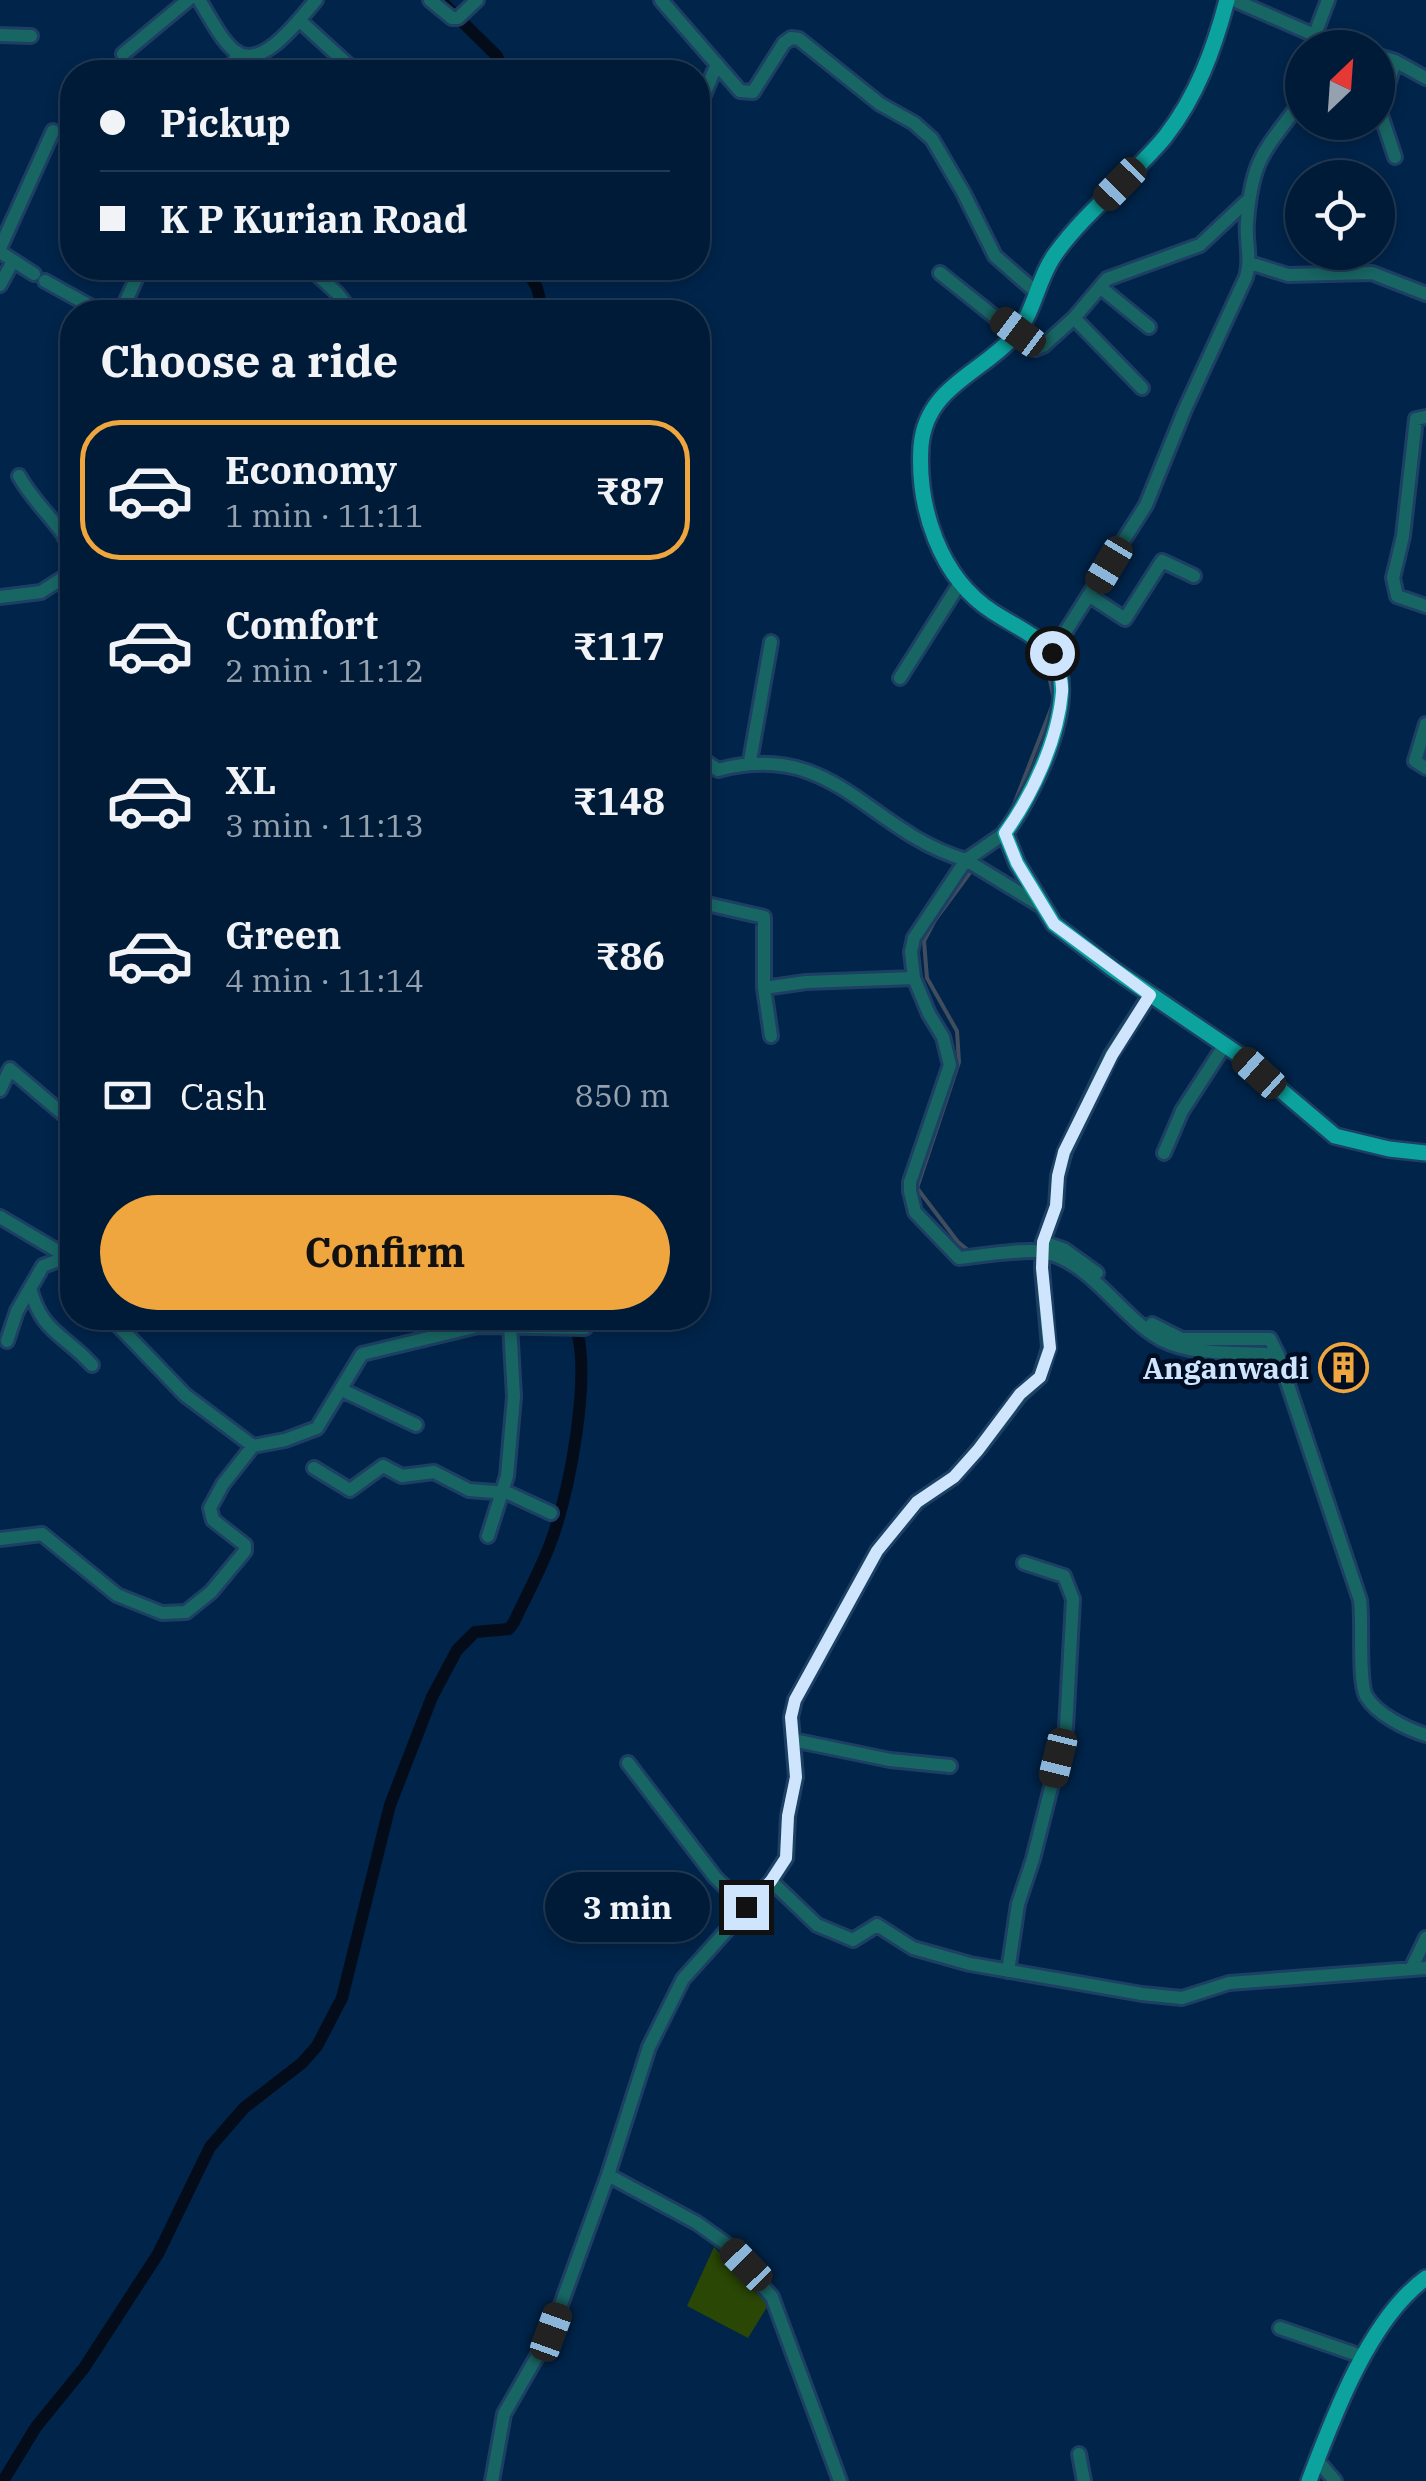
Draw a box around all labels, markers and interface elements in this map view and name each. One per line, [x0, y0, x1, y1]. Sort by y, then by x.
north arrow [1285, 30, 1395, 140]
map controls [1285, 30, 1395, 270]
text: Pickup [160, 98, 291, 147]
car [1088, 152, 1152, 216]
button: locate [1285, 160, 1395, 270]
text: K P Kurian Road [160, 194, 468, 243]
car [985, 302, 1051, 362]
text: Choose a ride [100, 331, 398, 389]
icon: car [105, 445, 195, 535]
text: Economy [225, 445, 397, 494]
text: ₹87 [595, 466, 665, 515]
text: 1 min · 11:11 [225, 494, 424, 536]
car [1081, 532, 1137, 598]
icon: car [105, 600, 195, 690]
text: Comfort [225, 600, 378, 649]
text: ₹117 [572, 621, 665, 670]
route start [1030, 631, 1075, 676]
text: 2 min · 11:12 [225, 649, 424, 691]
icon: car [105, 755, 195, 845]
text: XL [225, 755, 276, 804]
text: ₹148 [572, 776, 665, 825]
text: 3 min · 11:13 [225, 804, 424, 846]
icon: car [105, 910, 195, 1000]
text: Green [225, 910, 341, 959]
text: ₹86 [595, 931, 665, 980]
text: 4 min · 11:14 [225, 959, 424, 1001]
car [1227, 1042, 1291, 1104]
icon: cash [100, 1068, 155, 1123]
text: Cash [180, 1071, 267, 1120]
text: 850 m [574, 1074, 670, 1116]
button: Confirm [100, 1195, 670, 1310]
building icon: Anganwadi [1318, 1341, 1370, 1393]
place label: Anganwadi [1143, 1348, 1309, 1387]
car [1036, 1725, 1080, 1791]
callout: 3 min [546, 1872, 711, 1942]
route end [724, 1885, 769, 1930]
text: 3 min [583, 1886, 672, 1928]
car [714, 2233, 778, 2297]
car [527, 2299, 575, 2365]

